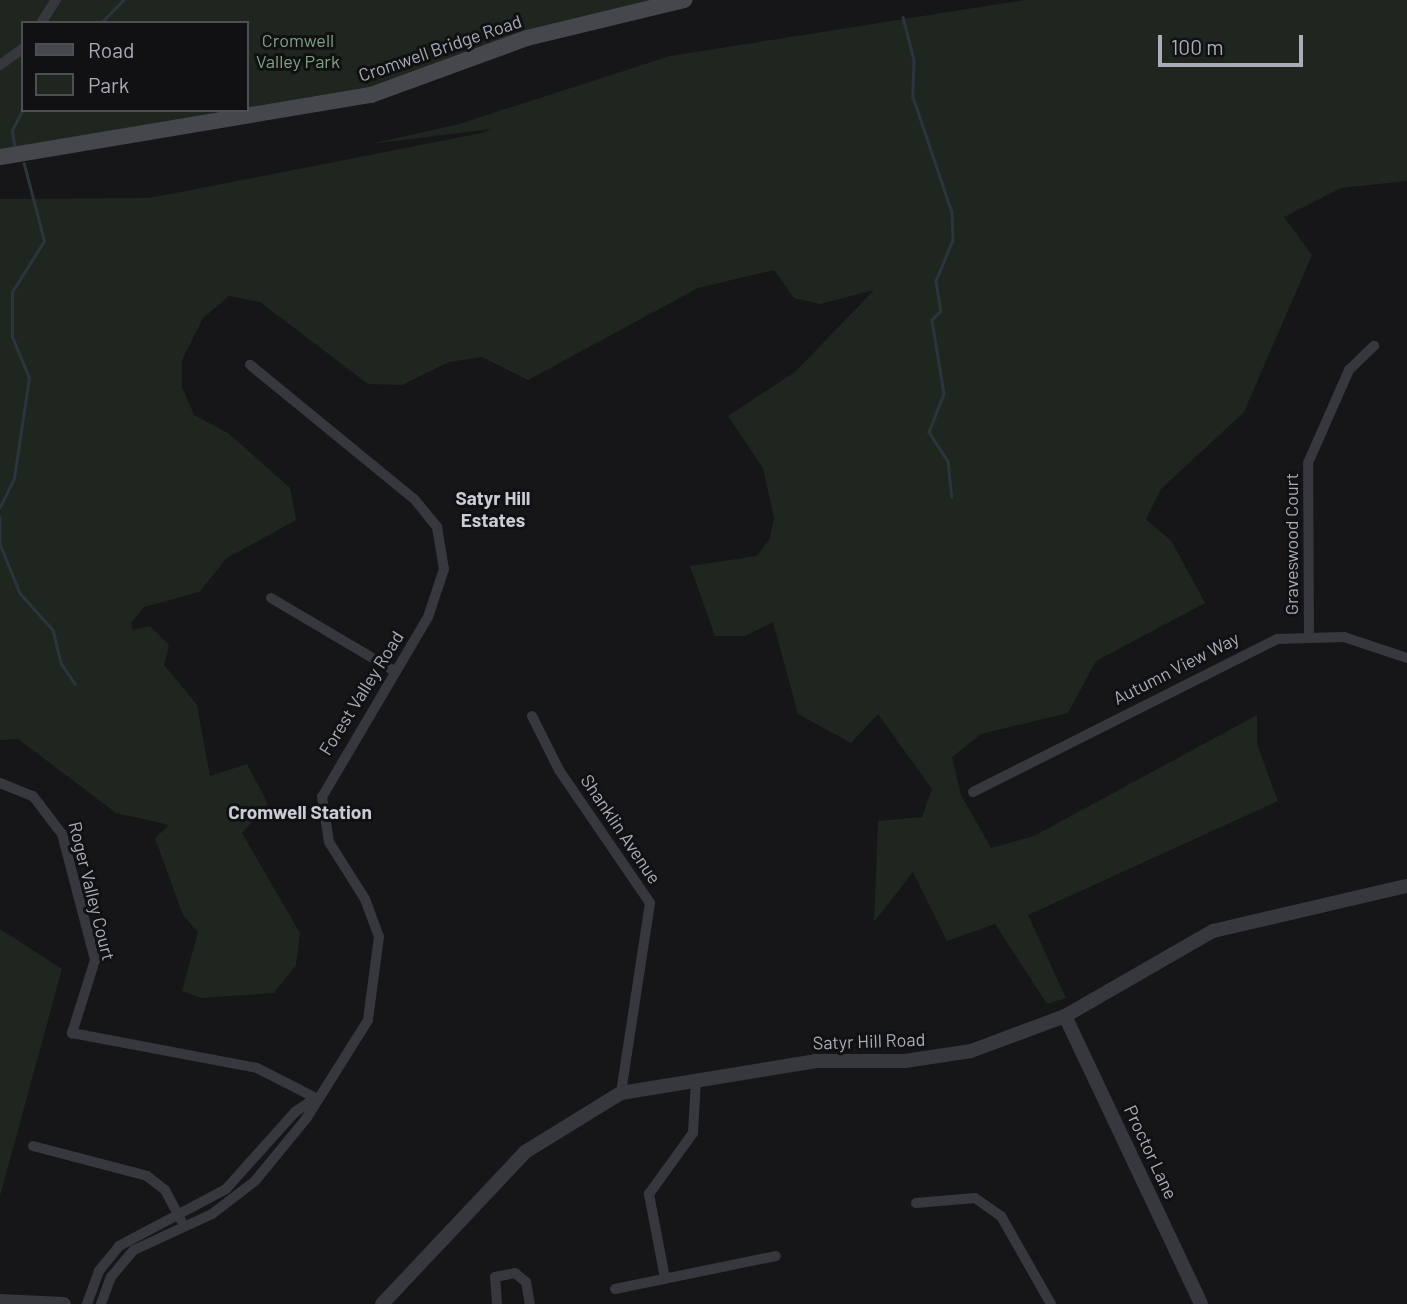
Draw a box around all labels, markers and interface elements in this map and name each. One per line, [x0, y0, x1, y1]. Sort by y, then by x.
street label: Cromwell Bridge Road [356, 10, 524, 86]
legend [21, 21, 248, 112]
scale bar [1162, 21, 1307, 65]
park label: Cromwell Valley Park [256, 30, 340, 72]
text: 100 m [1171, 34, 1224, 59]
text: Road [88, 37, 134, 62]
text: Park [88, 72, 129, 97]
street label: Graveswood Court [1280, 473, 1302, 615]
district label: Satyr Hill Estates [456, 487, 530, 531]
street label: Forest Valley Road [314, 627, 408, 759]
street label: Autumn View Way [1109, 627, 1243, 709]
street label: Shanklin Avenue [576, 770, 666, 888]
district label: Cromwell Station [228, 801, 372, 823]
street label: Roger Valley Court [64, 819, 120, 963]
street label: Satyr Hill Road [812, 1028, 926, 1054]
street label: Proctor Lane [1120, 1102, 1182, 1202]

